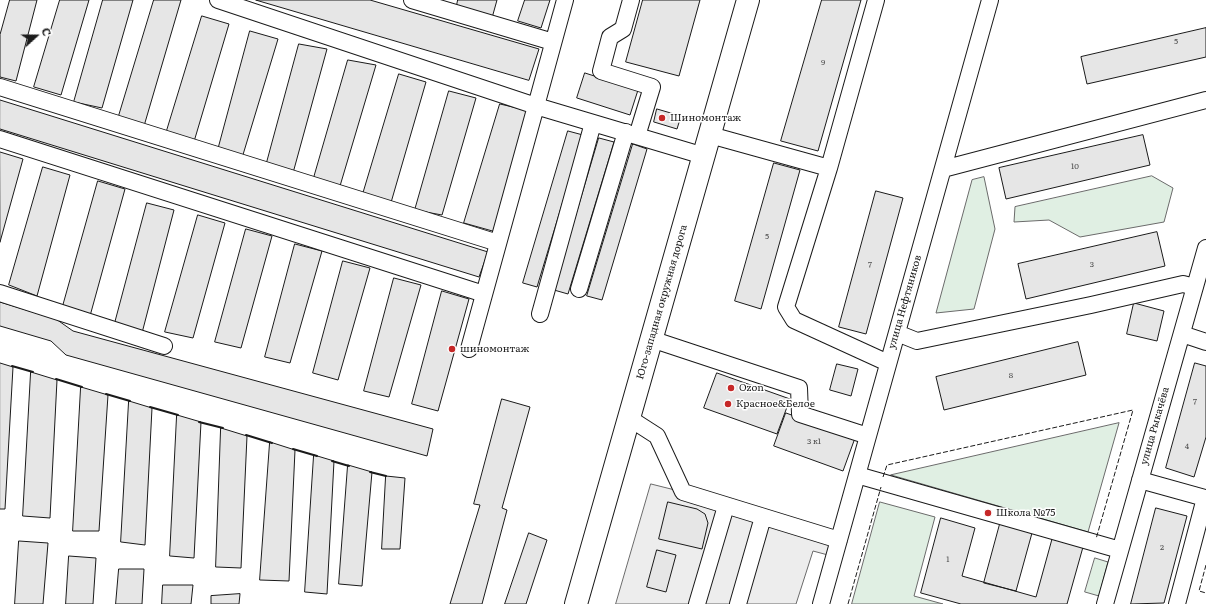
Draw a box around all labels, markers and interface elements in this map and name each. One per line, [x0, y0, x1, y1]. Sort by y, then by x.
north arrow [16, 16, 56, 56]
text: С [38, 25, 56, 38]
house number: 5 [1174, 37, 1178, 47]
house number: 9 [821, 58, 825, 68]
place label: Шиномонтаж [670, 112, 741, 124]
marker: Шиномонтаж [657, 113, 667, 123]
house number: 10 [1071, 162, 1079, 172]
street label: Юго-западная окружная дорога [634, 223, 690, 381]
house number: 5 [765, 232, 769, 242]
street label: улица Нефтяников [886, 254, 924, 350]
house number: 7 [868, 260, 872, 270]
house number: 3 [1090, 260, 1094, 270]
place label: шиномонтаж [460, 343, 529, 355]
marker: шиномонтаж [447, 344, 457, 354]
house number: 8 [1009, 371, 1013, 381]
place label: Ozon [739, 382, 764, 394]
marker: Ozon [726, 383, 736, 393]
street label: улица Рыкачёва [1138, 386, 1172, 466]
house number: 7 [1193, 397, 1197, 407]
place label: Красное&Белое [736, 398, 815, 410]
marker: Красное&Белое [723, 399, 733, 409]
house number: 3 к1 [807, 437, 821, 447]
house number: 4 [1185, 442, 1189, 452]
place label: Школа №75 [996, 507, 1055, 519]
marker: Школа №75 [983, 508, 993, 518]
house number: 2 [1160, 543, 1164, 553]
house number: 1 [946, 555, 950, 565]

